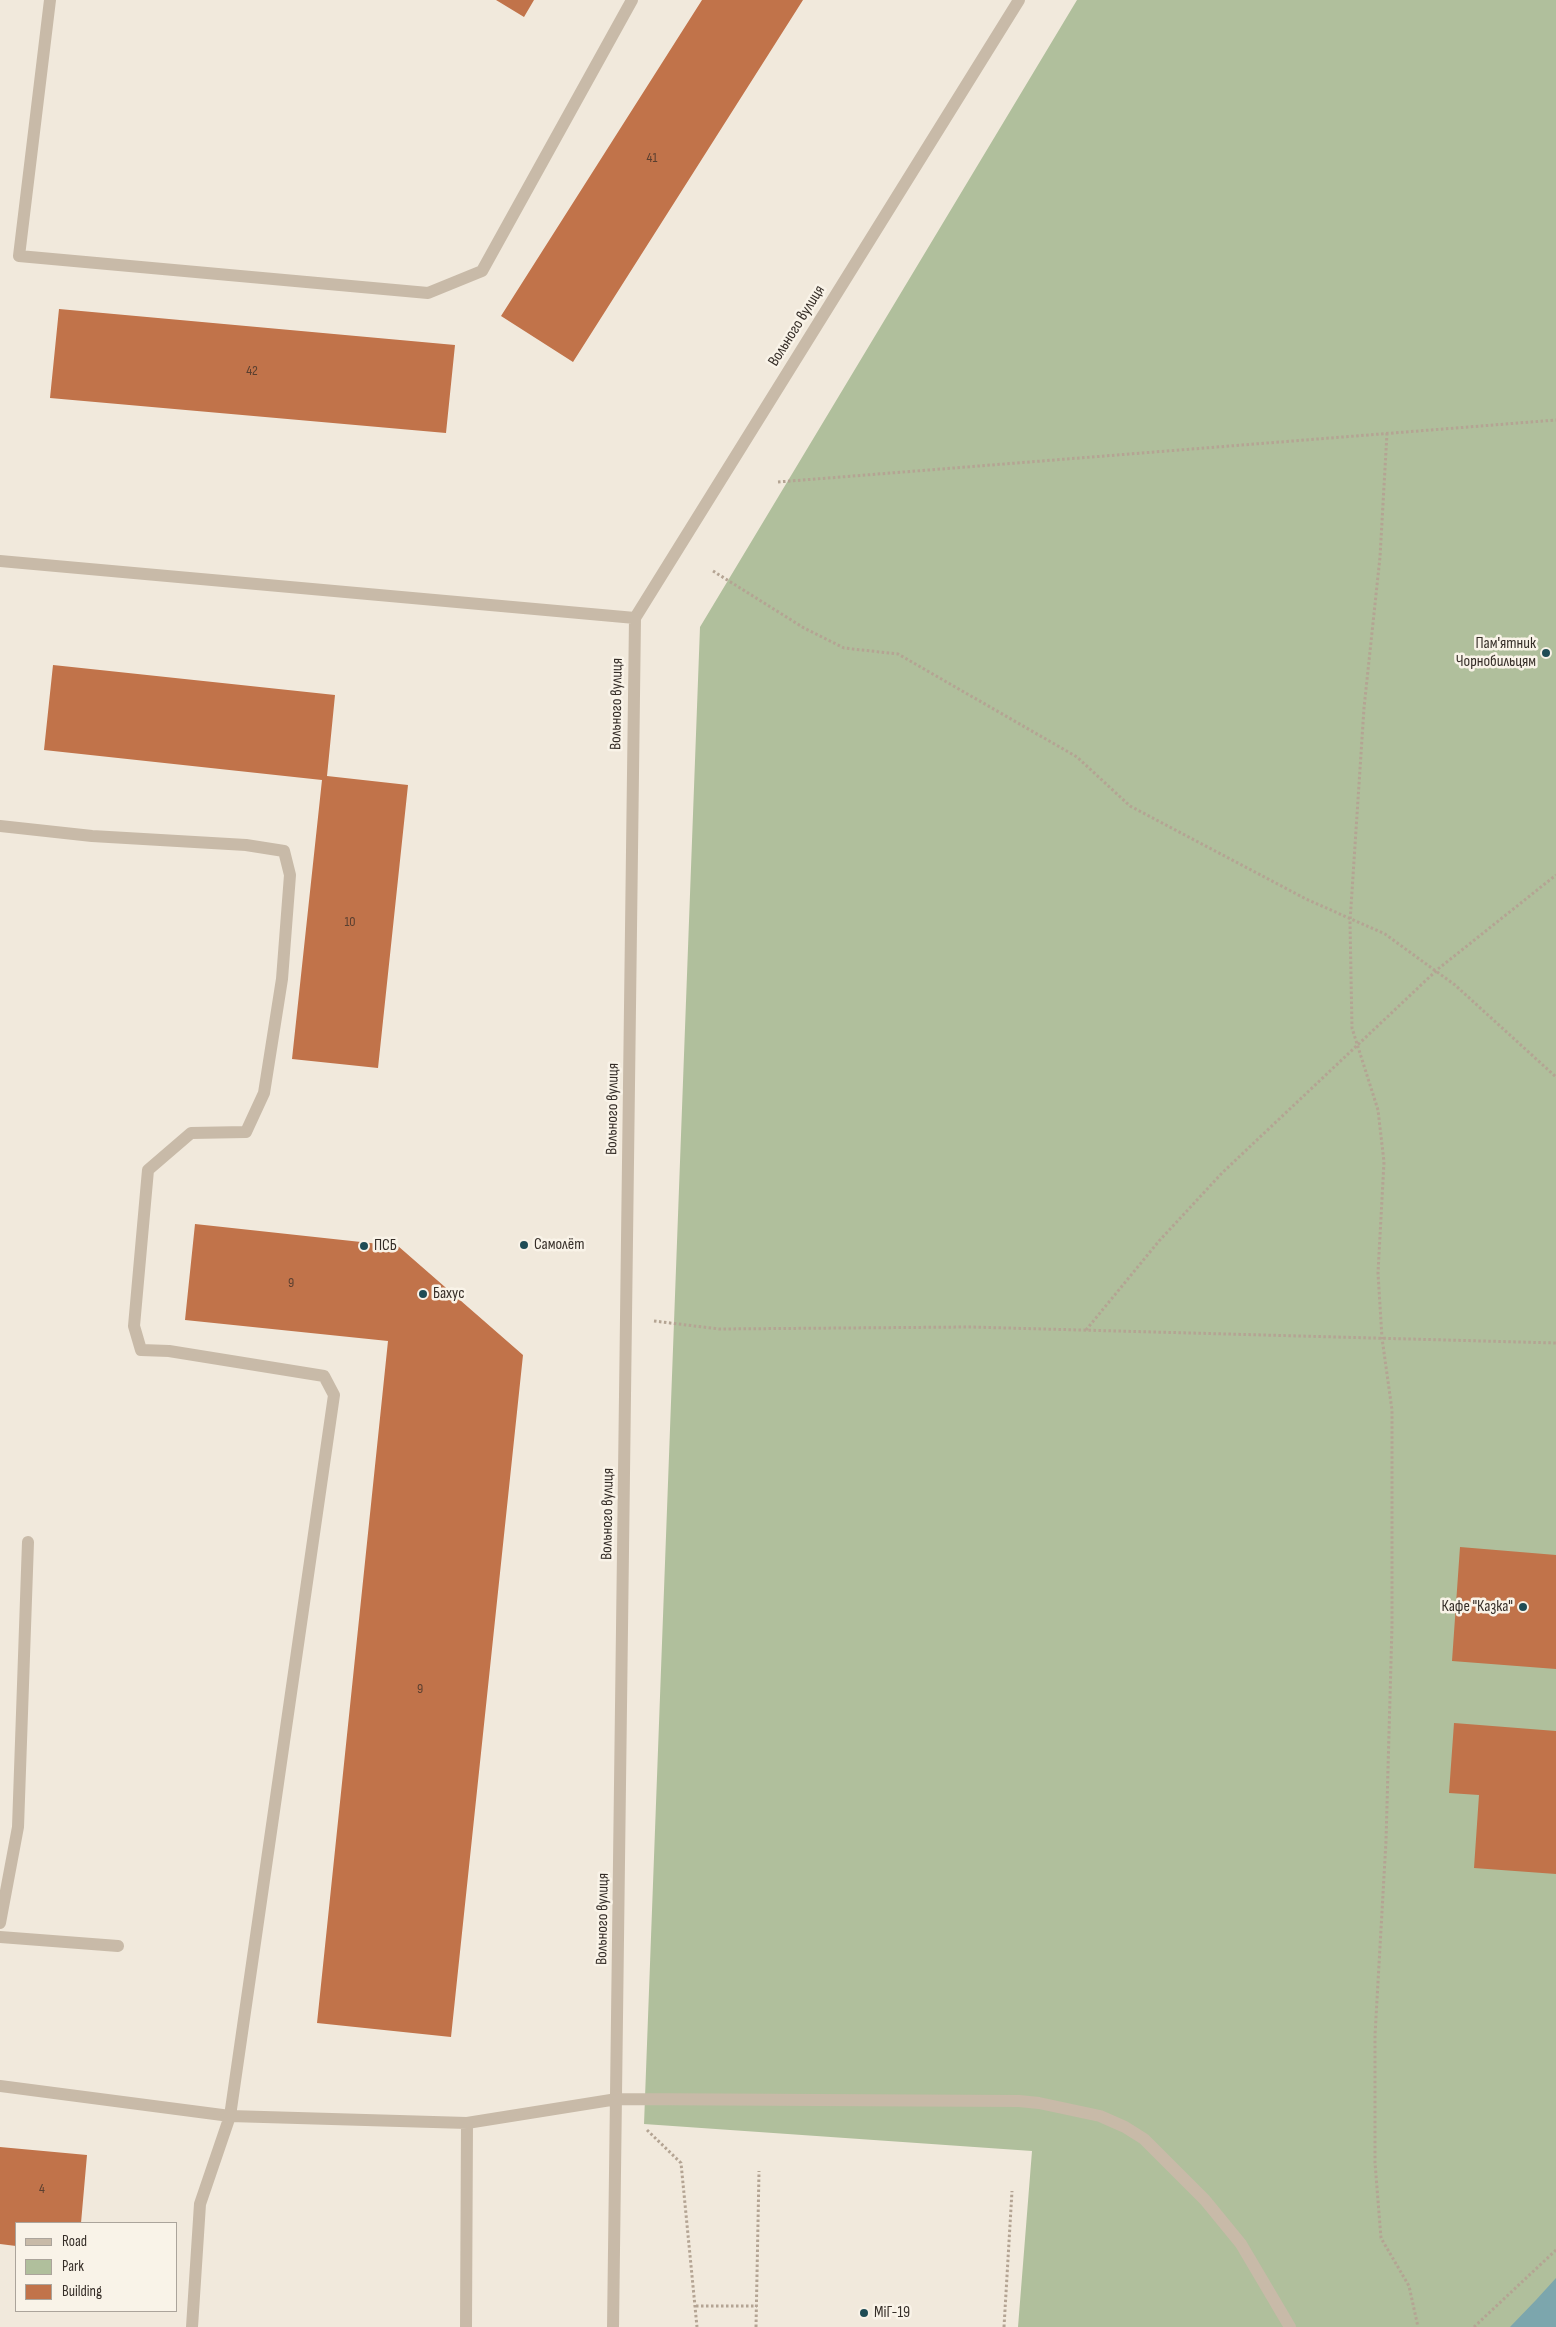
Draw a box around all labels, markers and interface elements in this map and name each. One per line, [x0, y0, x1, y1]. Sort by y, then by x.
house number: 41 [647, 150, 657, 166]
street label: Вольного вулиця [764, 282, 830, 370]
house number: 42 [246, 363, 258, 379]
place label: Пам'ятник Чорнобильцям [1456, 634, 1536, 672]
marker: Пам'ятник Чорнобильцям [1540, 647, 1552, 659]
street label: Вольного вулиця [607, 658, 627, 750]
house number: 10 [344, 914, 356, 930]
street label: Вольного вулиця [603, 1063, 623, 1155]
place label: Самолёт [534, 1235, 584, 1255]
place label: ПСБ [374, 1236, 397, 1256]
marker: Самолёт [518, 1239, 530, 1251]
marker: ПСБ [358, 1240, 370, 1252]
house number: 9 [288, 1275, 294, 1291]
place label: Бахус [433, 1284, 465, 1304]
marker: Бахус [417, 1288, 429, 1300]
street label: Вольного вулиця [598, 1468, 618, 1560]
place label: Кафе "Казка" [1441, 1597, 1513, 1617]
marker: Кафе "Казка" [1517, 1601, 1529, 1613]
house number: 9 [417, 1681, 423, 1697]
street label: Вольного вулиця [593, 1873, 613, 1965]
house number: 4 [39, 2181, 45, 2197]
legend [15, 2222, 178, 2312]
text: Road [62, 2232, 87, 2251]
text: Park [62, 2257, 84, 2276]
text: Building [62, 2282, 102, 2301]
place label: МіГ-19 [874, 2303, 910, 2323]
marker: МіГ-19 [858, 2307, 870, 2319]

